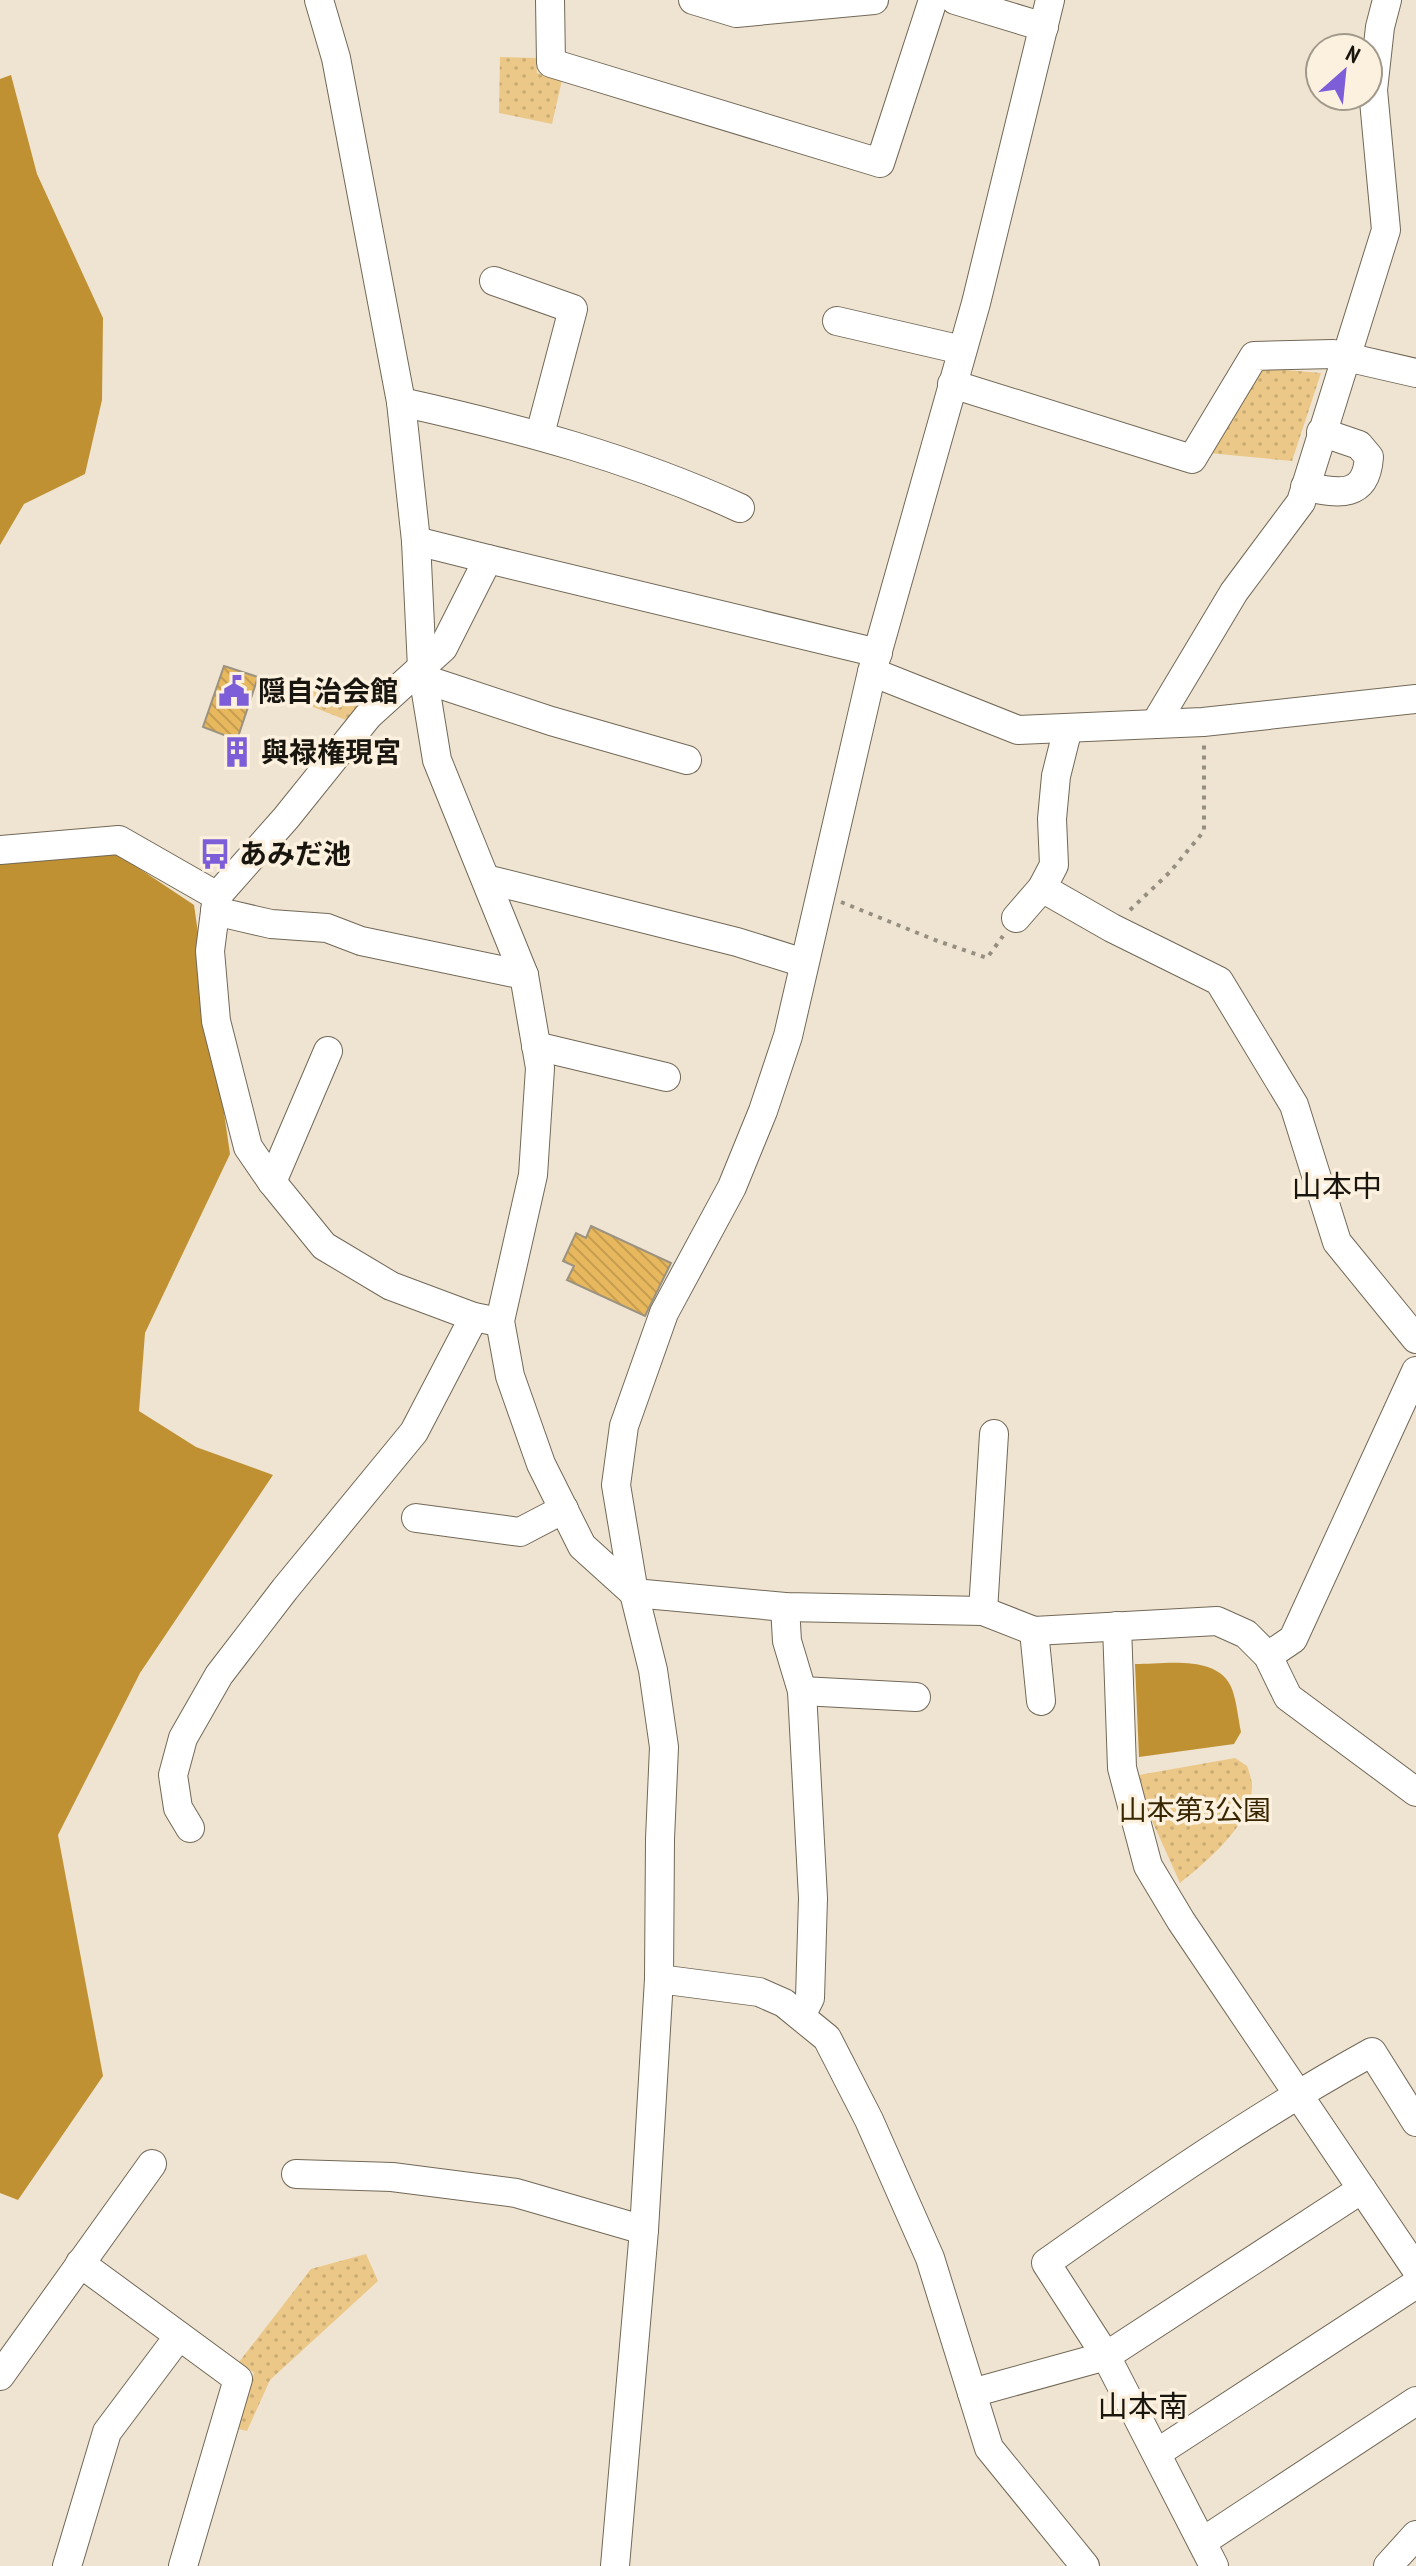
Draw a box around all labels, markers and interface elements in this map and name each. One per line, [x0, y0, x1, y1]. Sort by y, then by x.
north arrow [1304, 32, 1384, 112]
text: N [1341, 39, 1365, 69]
place label: 隠自治会館 [258, 672, 398, 709]
public building icon: 隠自治会館 [217, 674, 251, 708]
place label: 與禄権現宮 [261, 733, 401, 770]
building icon: 與禄権現宮 [220, 735, 254, 769]
place label: あみだ池 [239, 835, 351, 872]
bus stop icon: あみだ池 [198, 837, 232, 871]
district label: 山本中 [1292, 1166, 1382, 1205]
park label: 山本第3公園 [1119, 1791, 1271, 1828]
district label: 山本南 [1098, 2386, 1188, 2425]

